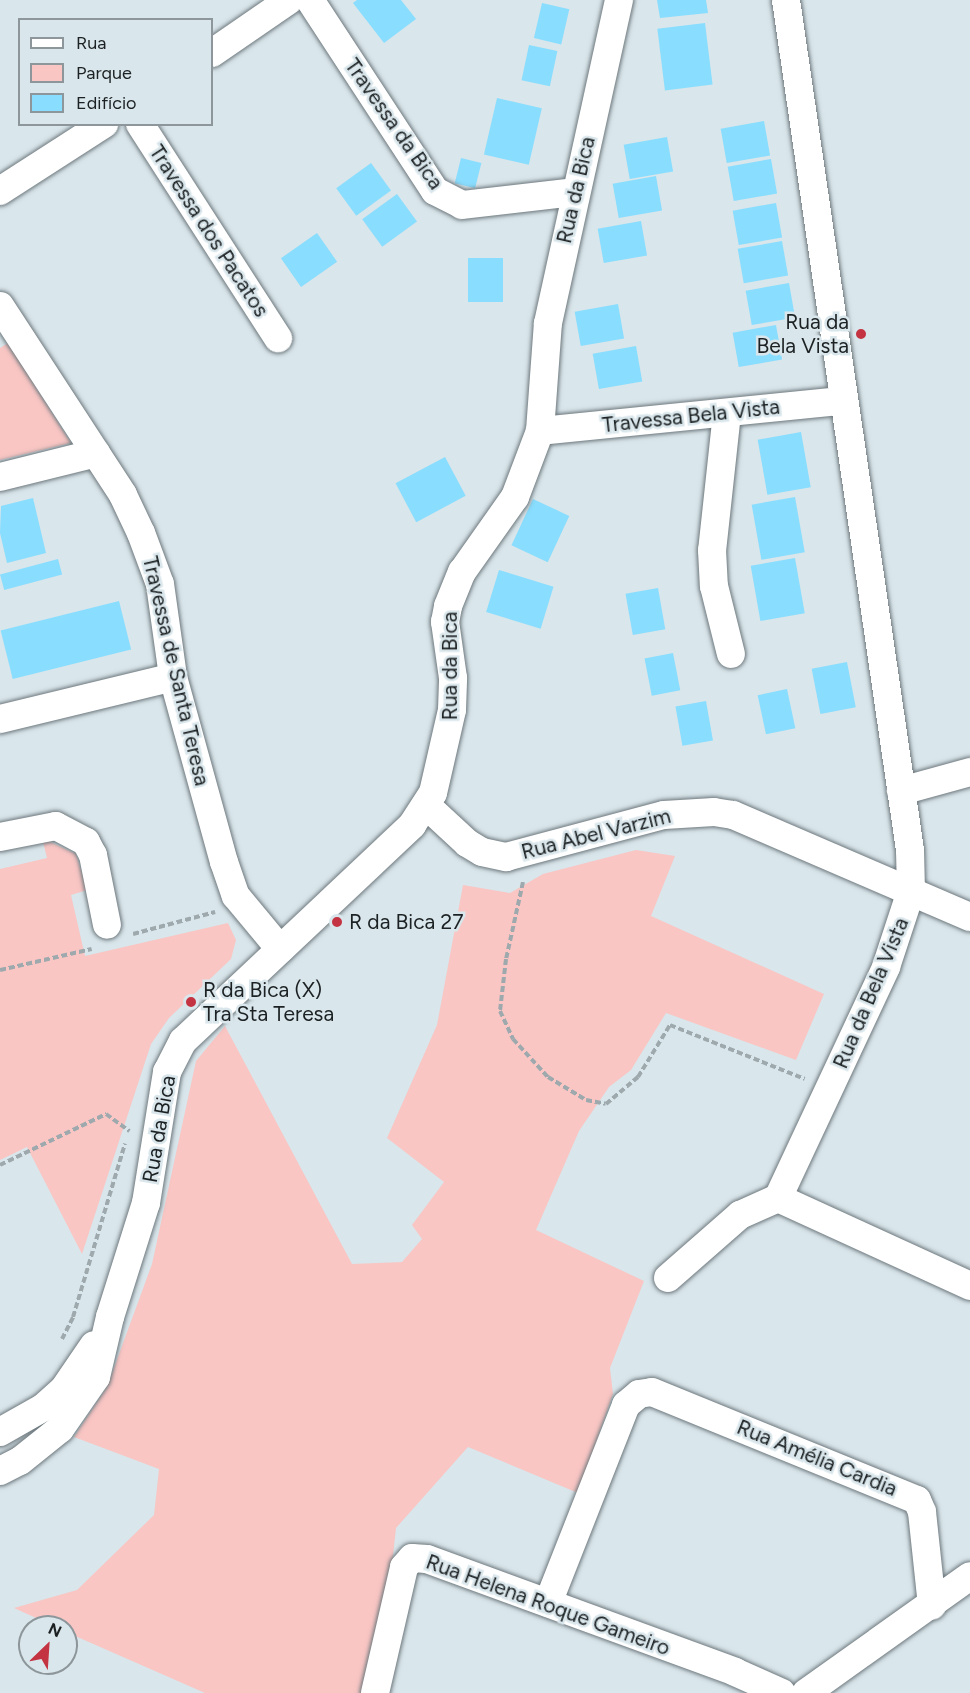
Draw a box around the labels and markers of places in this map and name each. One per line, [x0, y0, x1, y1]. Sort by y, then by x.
place label: Rua da Bela Vista [756, 309, 849, 359]
marker: Rua da Bela Vista [854, 327, 868, 341]
place label: R da Bica 27 [349, 909, 464, 935]
marker: R da Bica 27 [330, 915, 344, 929]
place label: R da Bica (X) Tra Sta Teresa [203, 977, 334, 1027]
marker: R da Bica (X) Tra Sta Teresa [184, 995, 198, 1009]

